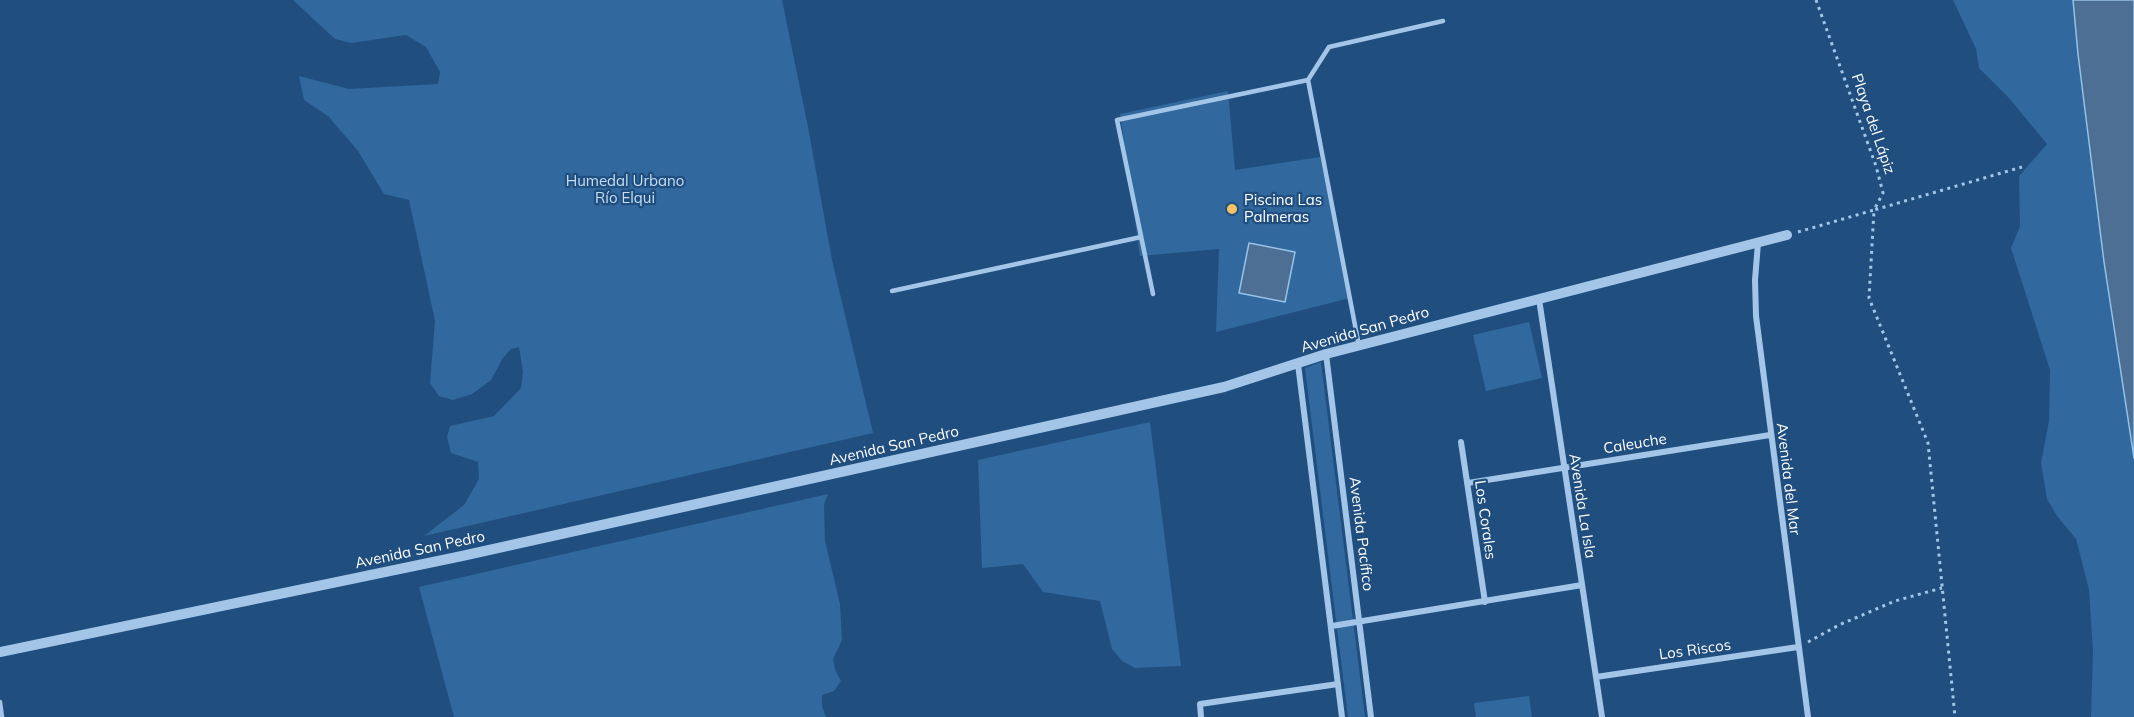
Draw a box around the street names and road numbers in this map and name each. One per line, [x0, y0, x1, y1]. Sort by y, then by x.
street label: Playa del Lápiz [1847, 71, 1899, 177]
street label: Avenida San Pedro [1299, 303, 1431, 357]
street label: Avenida San Pedro [827, 422, 961, 470]
street label: Avenida del Mar [1772, 422, 1804, 536]
street label: Caleuche [1602, 430, 1668, 458]
street label: Avenida La Isla [1565, 452, 1599, 560]
street label: Avenida Pacífico [1345, 476, 1377, 592]
street label: Los Corales [1471, 479, 1499, 561]
street label: Avenida San Pedro [353, 527, 487, 573]
street label: Los Riscos [1658, 636, 1732, 664]

